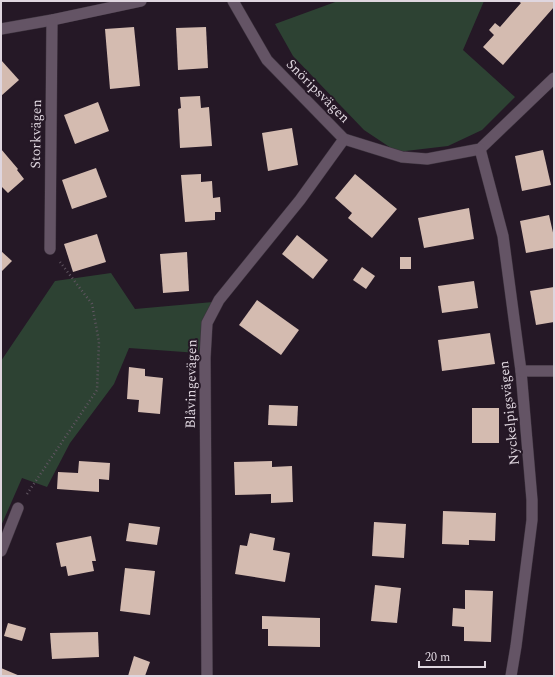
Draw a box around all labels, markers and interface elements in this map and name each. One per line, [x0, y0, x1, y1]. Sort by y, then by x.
street label: Snöripsvägen [281, 54, 355, 128]
street label: Storkvägen [25, 99, 47, 169]
street label: Blåvingevägen [180, 339, 202, 429]
street label: Nyckelpigsvägen [493, 360, 525, 466]
scale bar [419, 643, 485, 669]
text: 20 m [425, 648, 450, 667]

